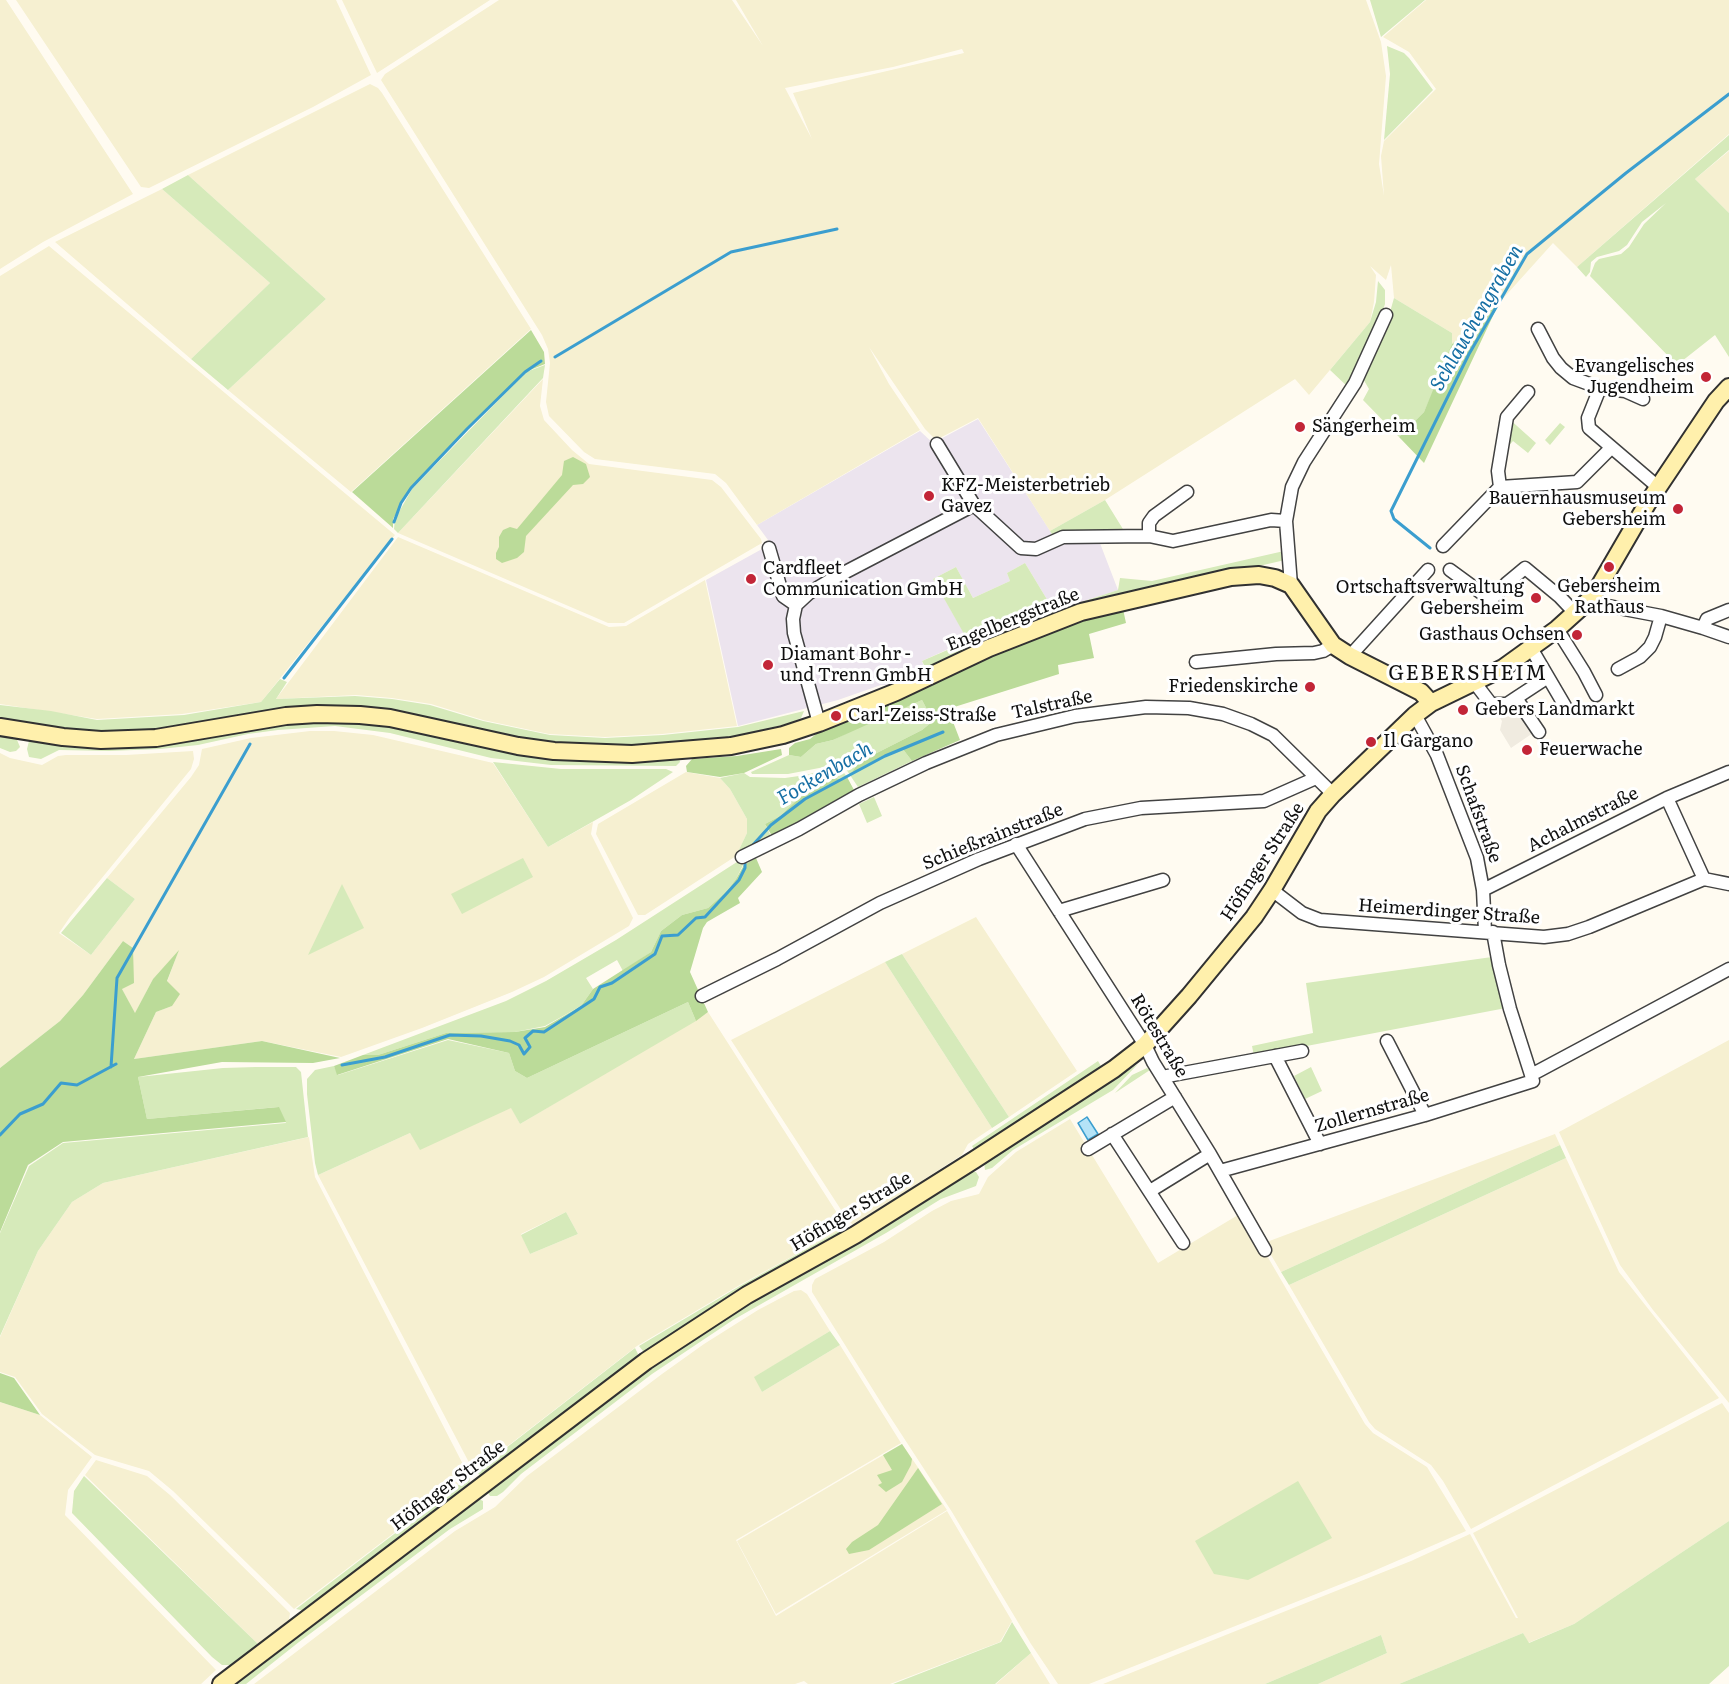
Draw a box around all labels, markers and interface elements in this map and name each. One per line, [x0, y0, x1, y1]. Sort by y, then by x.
water label: Schlauchengraben [1425, 241, 1529, 395]
place label: Evangelisches Jugendheim [1574, 356, 1694, 398]
marker: Evangelisches Jugendheim [1699, 370, 1713, 384]
place label: Sängerheim [1312, 416, 1416, 438]
marker: Sängerheim [1293, 420, 1307, 434]
place label: KFZ-Meisterbetrieb Gavez [941, 475, 1110, 518]
place label: Bauernhausmuseum Gebersheim [1488, 488, 1666, 530]
marker: KFZ-Meisterbetrieb Gavez [922, 489, 936, 503]
marker: Bauernhausmuseum Gebersheim [1671, 502, 1685, 516]
place label: Cardfleet Communication GmbH [763, 558, 963, 600]
marker: Gebersheim Rathaus [1602, 560, 1616, 574]
marker: Cardfleet Communication GmbH [744, 572, 758, 586]
place label: Gebersheim Rathaus [1557, 576, 1661, 618]
place label: Ortschaftsverwaltung Gebersheim [1336, 577, 1524, 620]
street label: Engelbergstraße [944, 584, 1082, 656]
marker: Ortschaftsverwaltung Gebersheim [1529, 591, 1543, 605]
place label: Gasthaus Ochsen [1419, 624, 1565, 646]
marker: Gasthaus Ochsen [1570, 628, 1584, 642]
place label: Diamant Bohr - und Trenn GmbH [780, 644, 932, 686]
marker: Diamant Bohr - und Trenn GmbH [761, 658, 775, 672]
district label: GEBERSHEIM [1388, 661, 1548, 687]
place label: Friedenskirche [1168, 676, 1298, 698]
marker: Friedenskirche [1303, 680, 1317, 694]
street label: Talstraße [1009, 686, 1095, 724]
place label: Gebers Landmarkt [1475, 699, 1635, 721]
marker: Gebers Landmarkt [1456, 703, 1470, 717]
place label: Carl-Zeiss-Straße [848, 705, 996, 727]
marker: Carl-Zeiss-Straße [829, 709, 843, 723]
place label: Il Gargano [1383, 731, 1473, 753]
marker: Il Gargano [1364, 735, 1378, 749]
water label: Fockenbach [773, 737, 877, 811]
place label: Feuerwache [1539, 739, 1643, 761]
marker: Feuerwache [1520, 743, 1534, 757]
street label: Schafstraße [1450, 762, 1506, 866]
street label: Achalmstraße [1524, 783, 1642, 857]
street label: Schießrainstraße [920, 799, 1066, 875]
street label: Höfinger Straße [1217, 799, 1309, 925]
street label: Heimerdinger Straße [1357, 895, 1541, 929]
street label: Rötestraße [1126, 990, 1192, 1082]
street label: Zollernstraße [1312, 1084, 1432, 1138]
street label: Höfinger Straße [787, 1167, 915, 1257]
street label: Höfinger Straße [387, 1436, 509, 1536]

